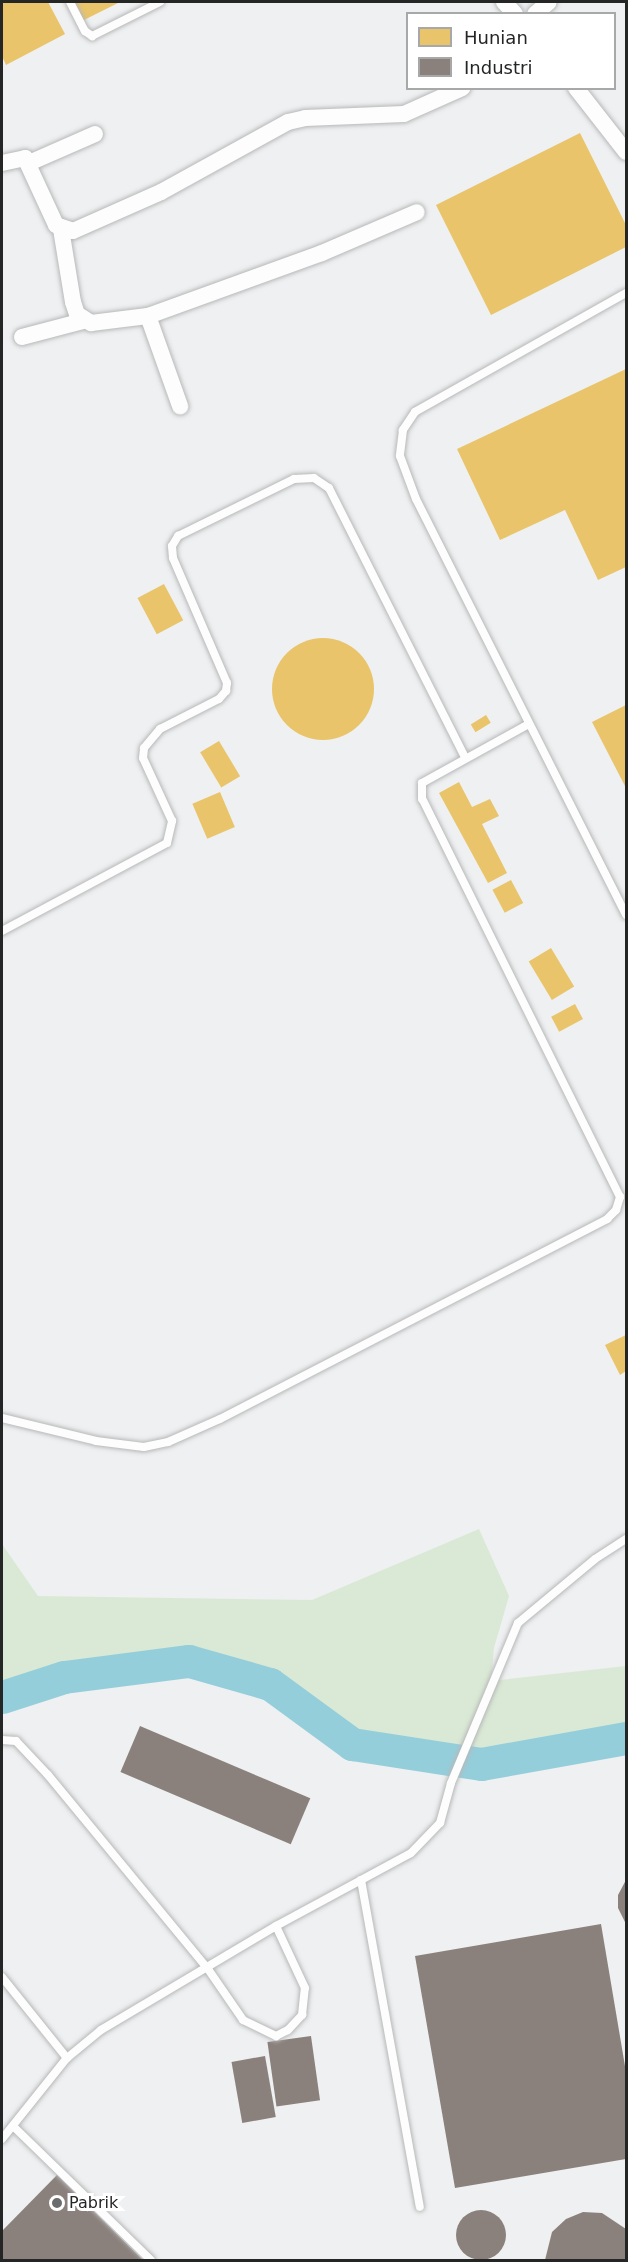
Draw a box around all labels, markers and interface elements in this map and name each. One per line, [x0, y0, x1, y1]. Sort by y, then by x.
legend [406, 12, 616, 90]
text: Hunian [464, 27, 528, 48]
text: Industri [464, 57, 532, 78]
place label: Pabrik [69, 2193, 118, 2213]
marker: Pabrik [50, 2196, 64, 2210]

